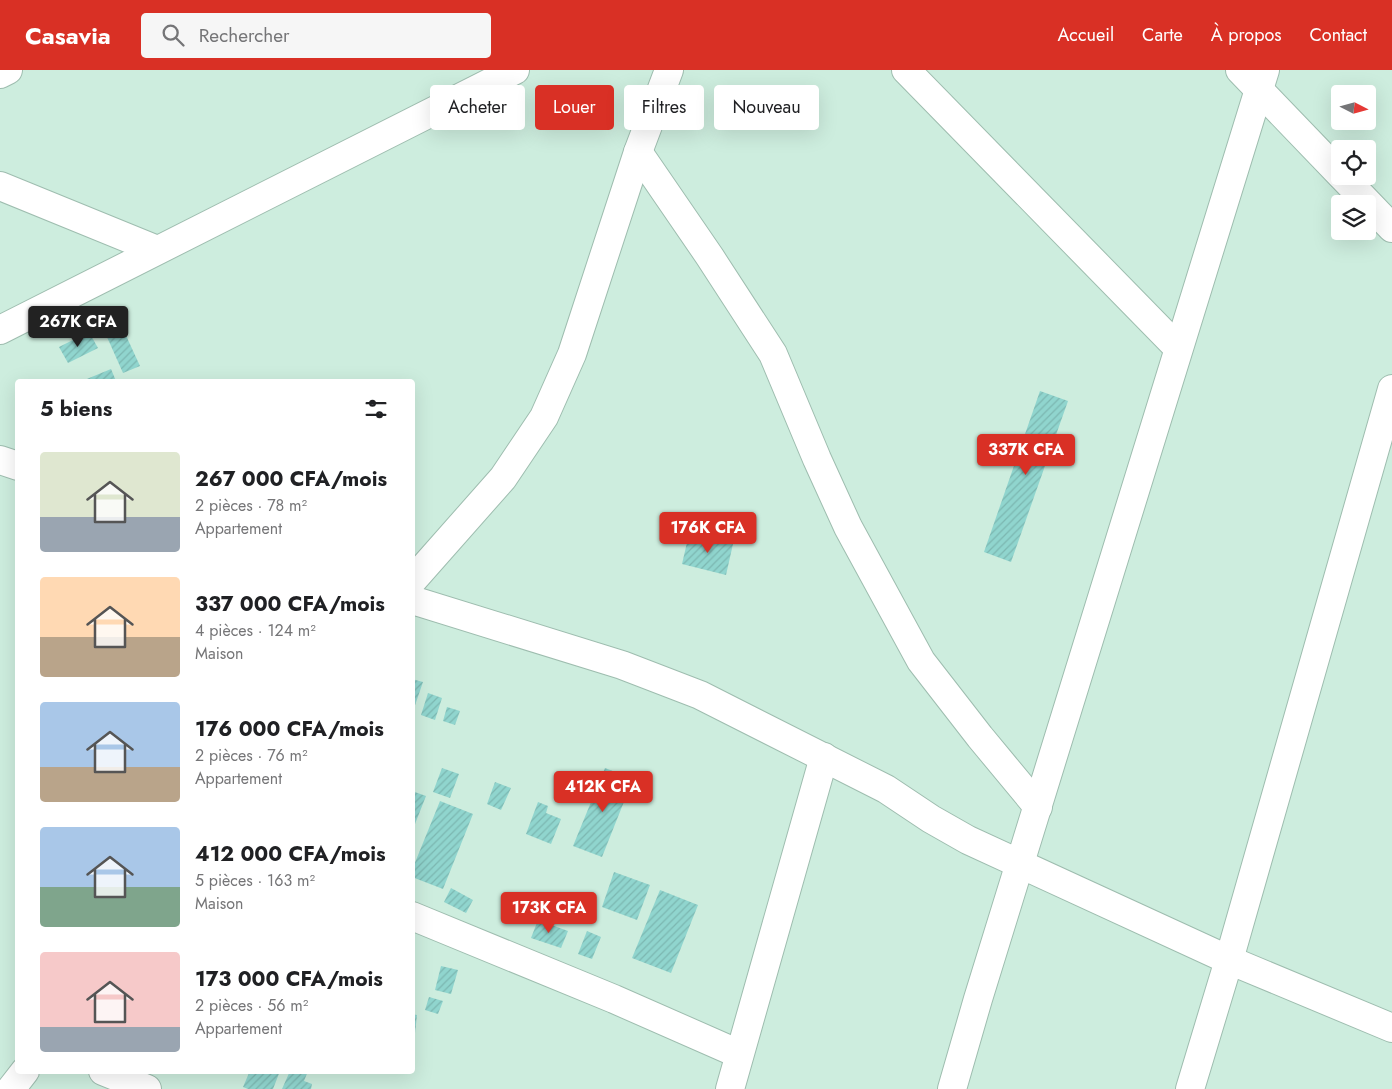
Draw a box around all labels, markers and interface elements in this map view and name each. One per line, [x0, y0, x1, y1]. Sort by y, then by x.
search box [141, 13, 491, 58]
text: Casavia [25, 18, 111, 53]
icon: search [159, 21, 187, 49]
text: Rechercher [199, 22, 290, 49]
text: Accueil [1057, 22, 1114, 48]
text: Carte [1142, 22, 1183, 48]
text: À propos [1211, 22, 1281, 48]
text: Contact [1309, 22, 1367, 48]
chip: Acheter [430, 85, 525, 130]
chip: Louer [535, 85, 614, 130]
chip: Filtres [624, 85, 704, 130]
chip: Nouveau [714, 85, 819, 130]
north arrow [1331, 85, 1376, 130]
map controls [1331, 85, 1376, 240]
button: locate [1331, 140, 1376, 185]
button: layers [1331, 195, 1376, 240]
pin: 267K CFA [26, 306, 130, 348]
text: 267K CFA [39, 310, 117, 333]
text: 5 biens [40, 394, 112, 424]
icon: filters [362, 395, 390, 423]
pin: 337K CFA [974, 434, 1078, 476]
text: 337K CFA [988, 438, 1064, 461]
text: 267 000 CFA/mois [195, 464, 387, 494]
icon: home [80, 472, 140, 532]
text: 2 pièces · 78 m² [195, 494, 307, 517]
pin: 176K CFA [656, 512, 760, 554]
text: 176K CFA [670, 516, 746, 539]
text: Appartement [195, 517, 282, 540]
text: 337 000 CFA/mois [195, 589, 385, 619]
icon: home [80, 597, 140, 657]
text: 4 pièces · 124 m² [195, 619, 316, 642]
text: Maison [195, 642, 243, 665]
text: 176 000 CFA/mois [195, 714, 384, 744]
icon: home [80, 722, 140, 782]
text: 2 pièces · 76 m² [195, 744, 308, 767]
text: Appartement [195, 767, 282, 790]
pin: 412K CFA [551, 770, 655, 813]
text: 412K CFA [565, 775, 641, 798]
text: 412 000 CFA/mois [195, 839, 386, 869]
icon: home [80, 847, 140, 907]
text: 5 pièces · 163 m² [195, 869, 315, 892]
text: Maison [195, 892, 243, 915]
pin: 173K CFA [497, 892, 601, 934]
text: 173K CFA [512, 896, 586, 919]
text: 173 000 CFA/mois [195, 964, 383, 994]
icon: home [80, 972, 140, 1032]
text: 2 pièces · 56 m² [195, 994, 308, 1017]
text: Appartement [195, 1017, 282, 1040]

